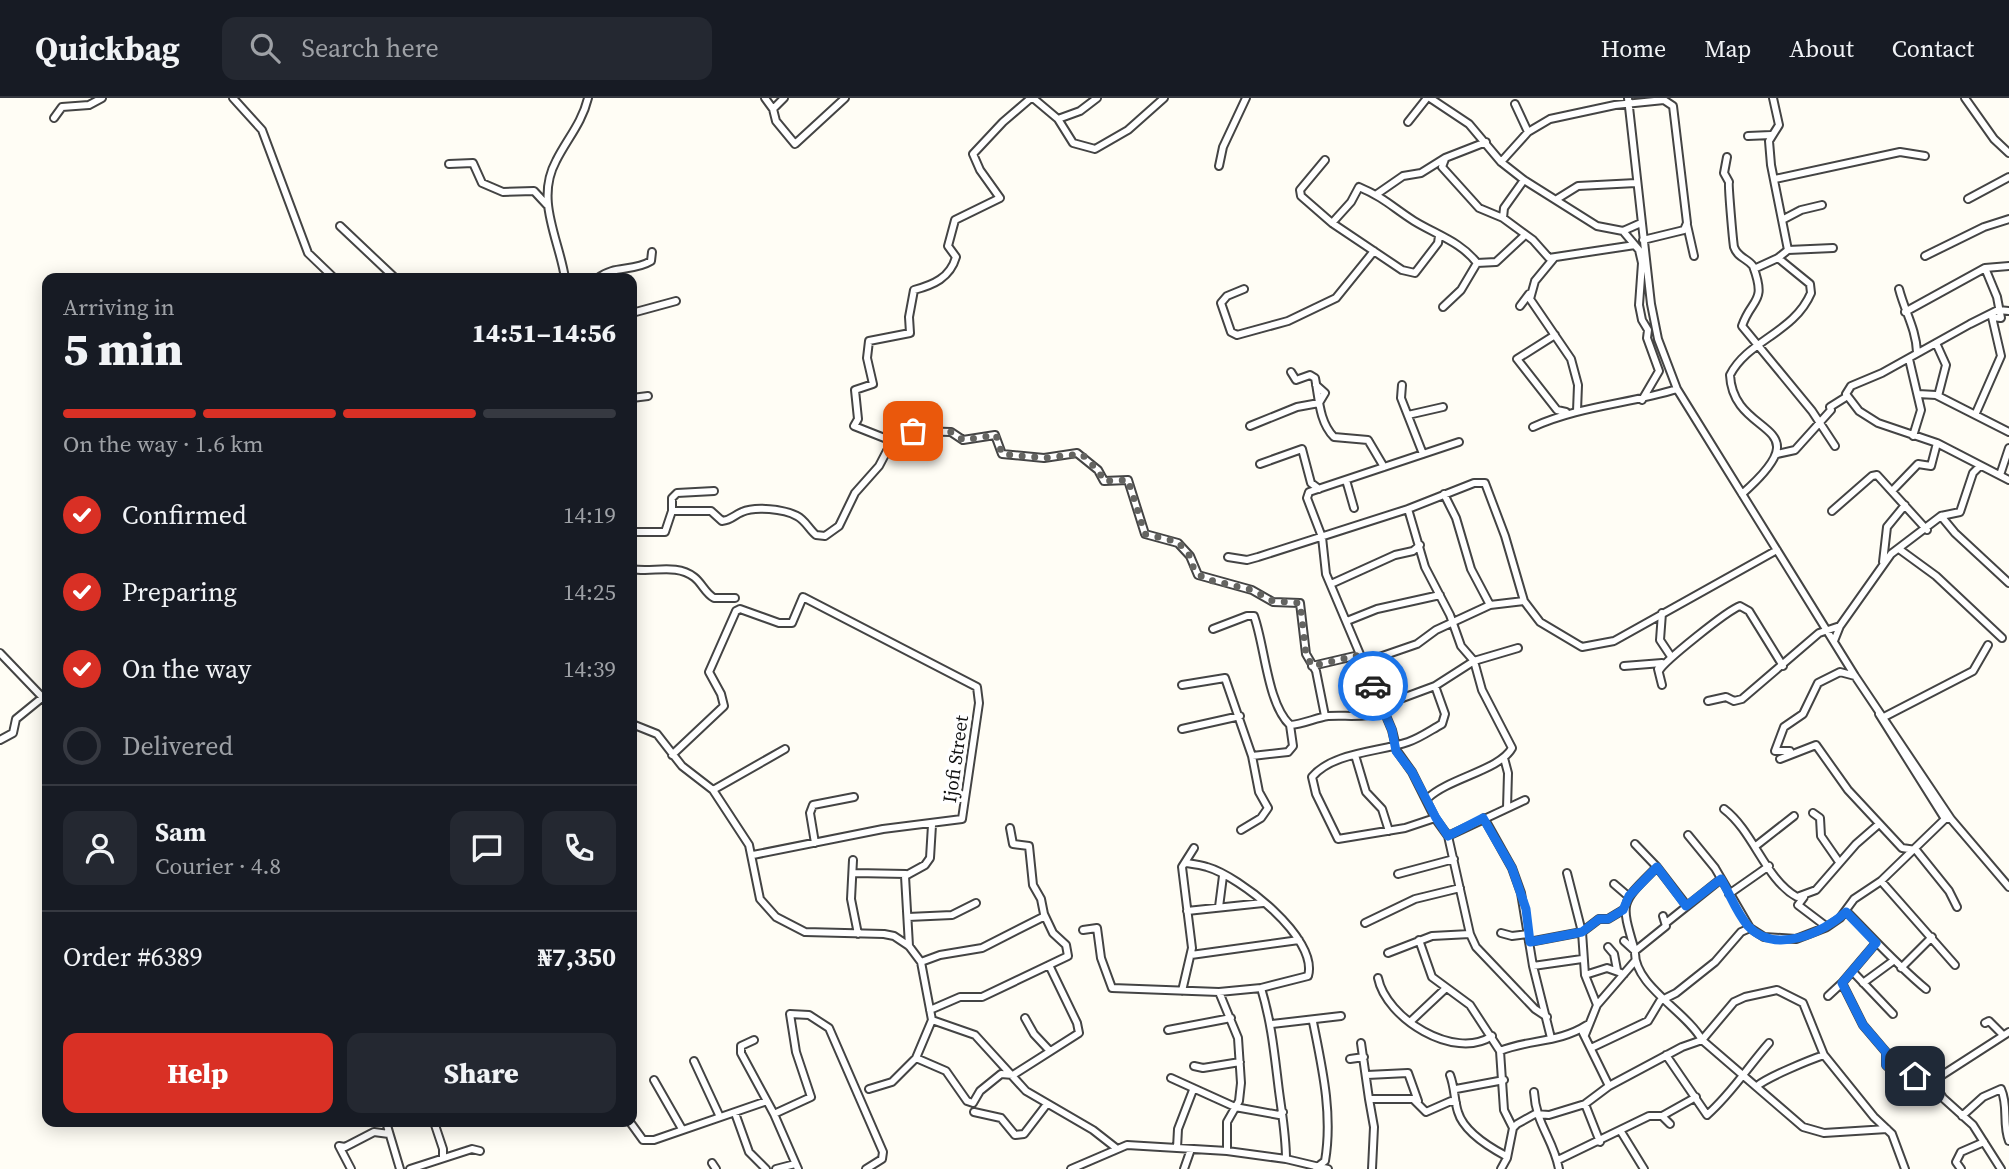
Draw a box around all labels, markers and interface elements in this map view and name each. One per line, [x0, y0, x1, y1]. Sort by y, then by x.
search box [222, 17, 712, 80]
text: Quickbag [35, 26, 180, 71]
icon: search [246, 29, 284, 67]
text: Search here [302, 30, 439, 66]
text: Home [1601, 32, 1666, 65]
text: Map [1704, 32, 1751, 65]
text: About [1789, 32, 1854, 65]
text: Contact [1892, 32, 1974, 65]
text: Arriving in [63, 291, 175, 323]
text: 14:51–14:56 [472, 315, 616, 351]
text: 5 min [63, 317, 183, 380]
pin [883, 401, 943, 461]
icon: bag [894, 412, 932, 450]
text: On the way · 1.6 km [63, 428, 264, 460]
icon: check [63, 496, 101, 534]
text: Confirmed [122, 497, 247, 533]
text: 14:19 [563, 499, 616, 531]
icon: check [63, 573, 101, 611]
text: Preparing [122, 574, 237, 610]
text: 14:25 [563, 576, 616, 608]
icon: check [63, 650, 101, 688]
text: On the way [122, 651, 251, 687]
courier [1338, 651, 1408, 721]
text: 14:39 [563, 653, 616, 685]
icon: car [1354, 667, 1392, 705]
street label: Ijofi Street [936, 713, 974, 804]
text: Delivered [122, 728, 233, 764]
button: person [63, 811, 137, 885]
button: chat [450, 811, 524, 885]
button: phone [542, 811, 616, 885]
text: Sam [155, 814, 206, 850]
text: Courier · 4.8 [155, 850, 281, 882]
text: Order #6389 [63, 939, 203, 975]
text: ₦7,350 [538, 939, 616, 975]
button: Help [63, 1033, 333, 1113]
button: Share [347, 1033, 616, 1113]
pin [1885, 1046, 1945, 1106]
icon: home [1896, 1057, 1934, 1095]

